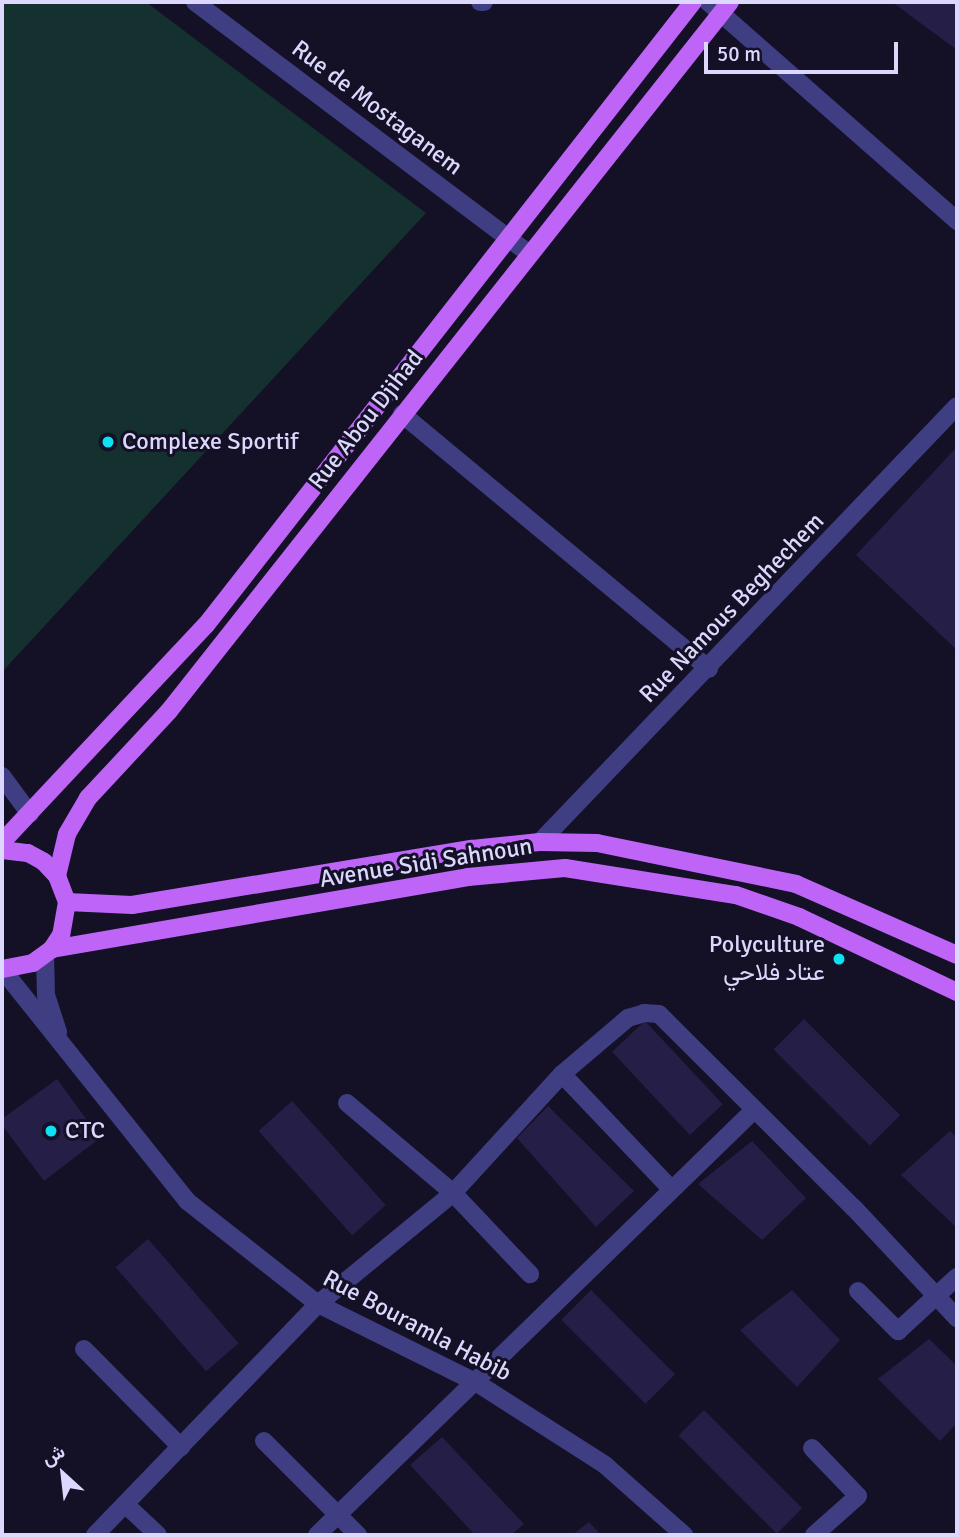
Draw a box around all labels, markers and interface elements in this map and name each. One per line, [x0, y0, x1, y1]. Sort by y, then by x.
scale bar [707, 28, 901, 72]
street label: Rue de Mostaganem [286, 34, 468, 182]
text: 50 m [717, 41, 761, 67]
street label: Rue Abou Djihad [303, 345, 429, 495]
place label: Complexe Sportif [122, 428, 298, 456]
marker: Complexe Sportif [100, 434, 116, 450]
street label: Rue Namous Beghechem [634, 507, 830, 709]
street label: Avenue Sidi Sahnoun [318, 832, 534, 894]
place label: Polyculture عتاد فلاحي [709, 931, 825, 987]
marker: Polyculture عتاد فلاحي [831, 951, 847, 967]
place label: CTC [65, 1117, 105, 1145]
marker: CTC [43, 1123, 59, 1139]
street label: Rue Bouramla Habib [318, 1264, 516, 1388]
north arrow [28, 1439, 98, 1509]
text: ش [38, 1439, 69, 1471]

